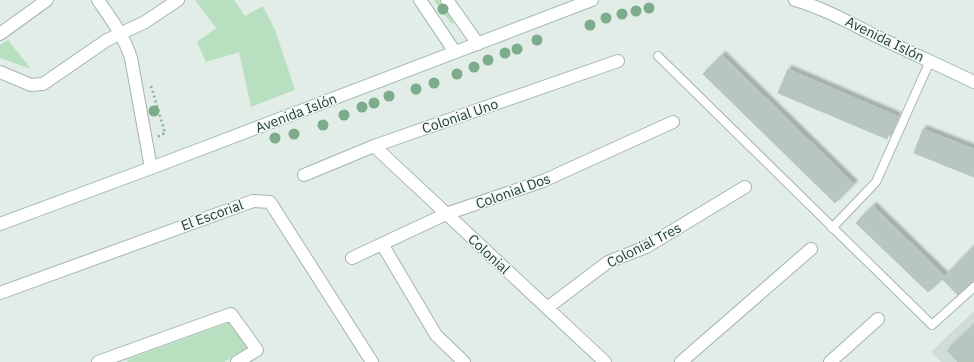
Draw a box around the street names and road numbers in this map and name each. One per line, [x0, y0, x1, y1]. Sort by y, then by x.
street label: Avenida Islón [843, 12, 927, 66]
street label: Avenida Islón [253, 89, 339, 137]
street label: Colonial Uno [419, 94, 501, 137]
street label: Colonial Dos [473, 169, 553, 213]
street label: El Escorial [178, 195, 246, 235]
street label: Colonial Tres [604, 218, 684, 271]
street label: Colonial [464, 230, 514, 278]

